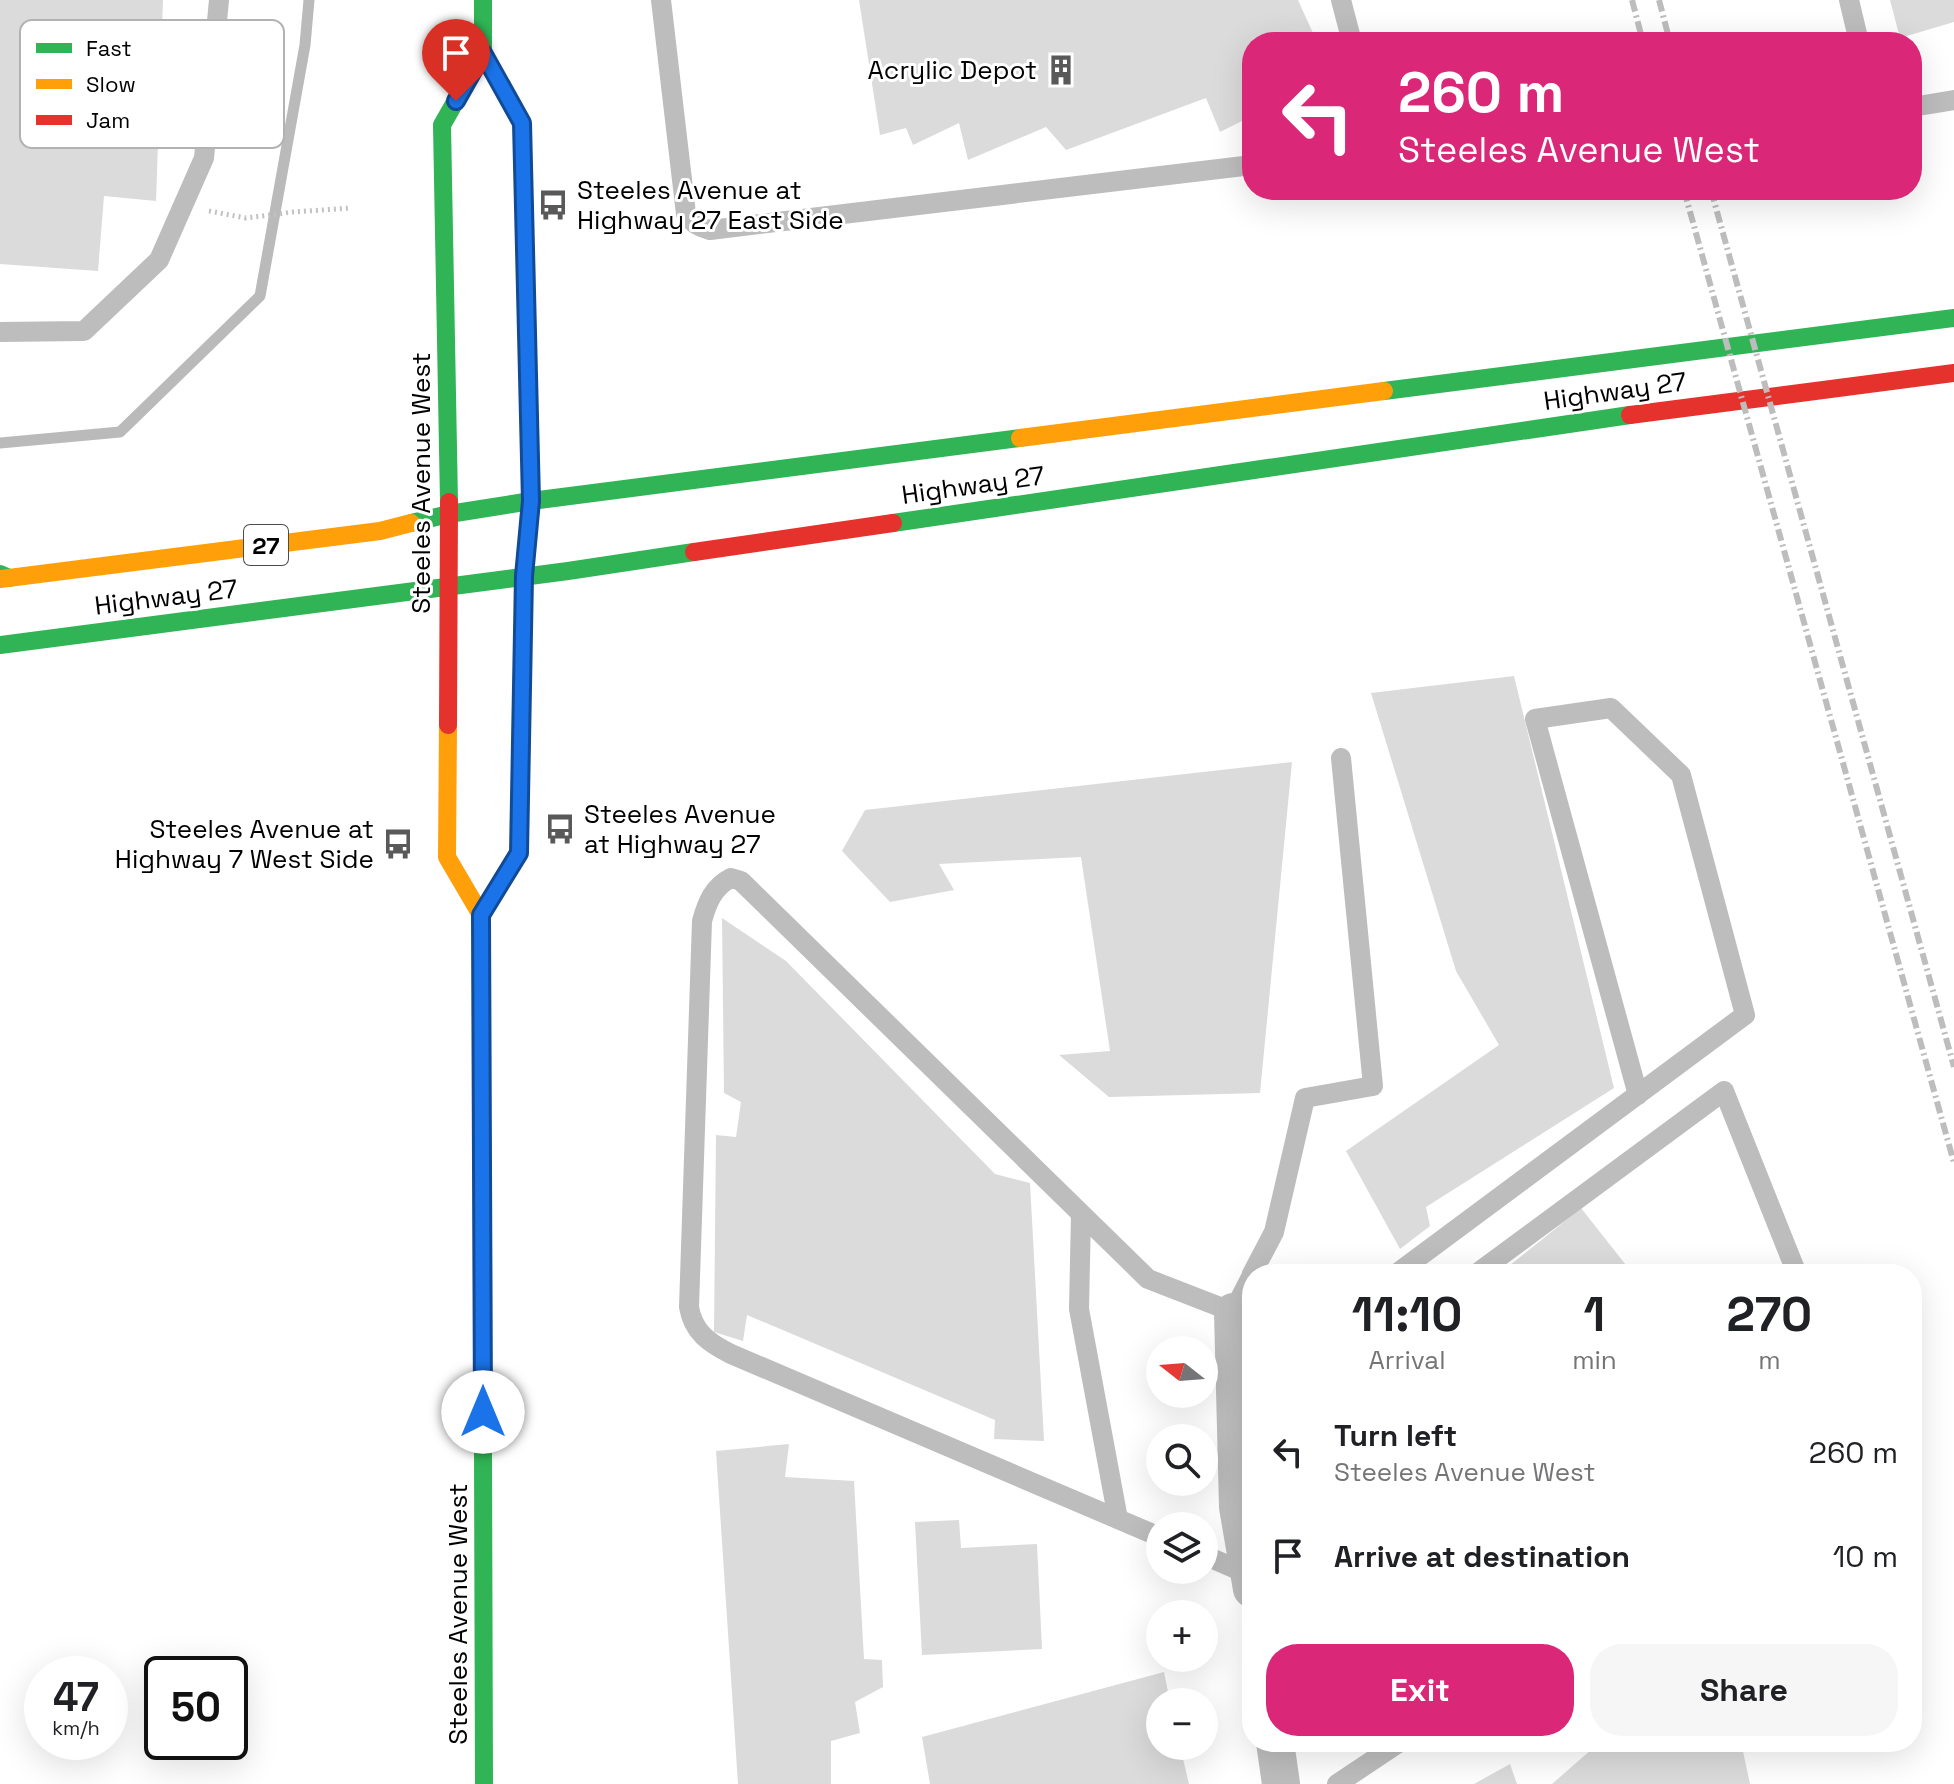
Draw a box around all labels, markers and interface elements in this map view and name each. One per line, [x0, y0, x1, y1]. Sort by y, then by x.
pin [422, 19, 490, 101]
legend [20, 20, 284, 148]
icon: arrive [434, 31, 478, 75]
text: Fast [86, 34, 132, 62]
place label: Acrylic Depot [867, 53, 1037, 87]
building icon: Acrylic Depot [1044, 53, 1078, 87]
text: 260 m [1398, 57, 1564, 128]
icon: left [1266, 64, 1370, 168]
text: Slow [86, 70, 136, 98]
text: Jam [86, 106, 130, 134]
text: Steeles Avenue West [1398, 127, 1760, 173]
place label: Steeles Avenue at Highway 27 East Side [577, 173, 844, 237]
bus stop icon: Steeles Avenue at Highway 27 East Side [536, 188, 570, 222]
street label: Steeles Avenue West [404, 352, 438, 614]
street label: Highway 27 [1541, 364, 1689, 418]
street label: Highway 27 [899, 458, 1047, 512]
road number: 27 [244, 525, 288, 565]
street label: Highway 27 [93, 571, 239, 623]
place label: Steeles Avenue at Highway 27 [584, 797, 776, 861]
place label: Steeles Avenue at Highway 7 West Side [115, 812, 374, 876]
bus stop icon: Steeles Avenue at Highway 27 [543, 812, 577, 846]
bus stop icon: Steeles Avenue at Highway 7 West Side [381, 827, 415, 861]
text: 11:10 [1352, 1284, 1462, 1345]
text: 1 [1584, 1284, 1605, 1345]
text: 270 [1727, 1284, 1812, 1345]
north arrow [1146, 1336, 1218, 1408]
map controls [1146, 1336, 1218, 1760]
text: Arrival [1368, 1343, 1446, 1377]
text: min [1572, 1343, 1617, 1377]
text: m [1758, 1343, 1781, 1377]
position arrow [441, 1370, 525, 1454]
text: Turn left [1334, 1416, 1457, 1455]
button: search [1146, 1424, 1218, 1496]
icon: left [1266, 1430, 1310, 1474]
text: 260 m [1809, 1433, 1898, 1472]
text: Steeles Avenue West [1334, 1455, 1595, 1489]
street label: Steeles Avenue West [441, 1483, 475, 1745]
button: layers [1146, 1512, 1218, 1584]
icon: arrive [1266, 1534, 1310, 1578]
text: Arrive at destination [1334, 1537, 1630, 1576]
text: 10 m [1833, 1537, 1898, 1576]
button: + [1146, 1600, 1218, 1672]
button: Exit [1266, 1644, 1574, 1736]
button: Share [1590, 1644, 1898, 1736]
speed limit sign: 50 [144, 1656, 248, 1760]
text: 47 [53, 1672, 99, 1723]
button: − [1146, 1688, 1218, 1760]
text: km/h [52, 1715, 100, 1741]

